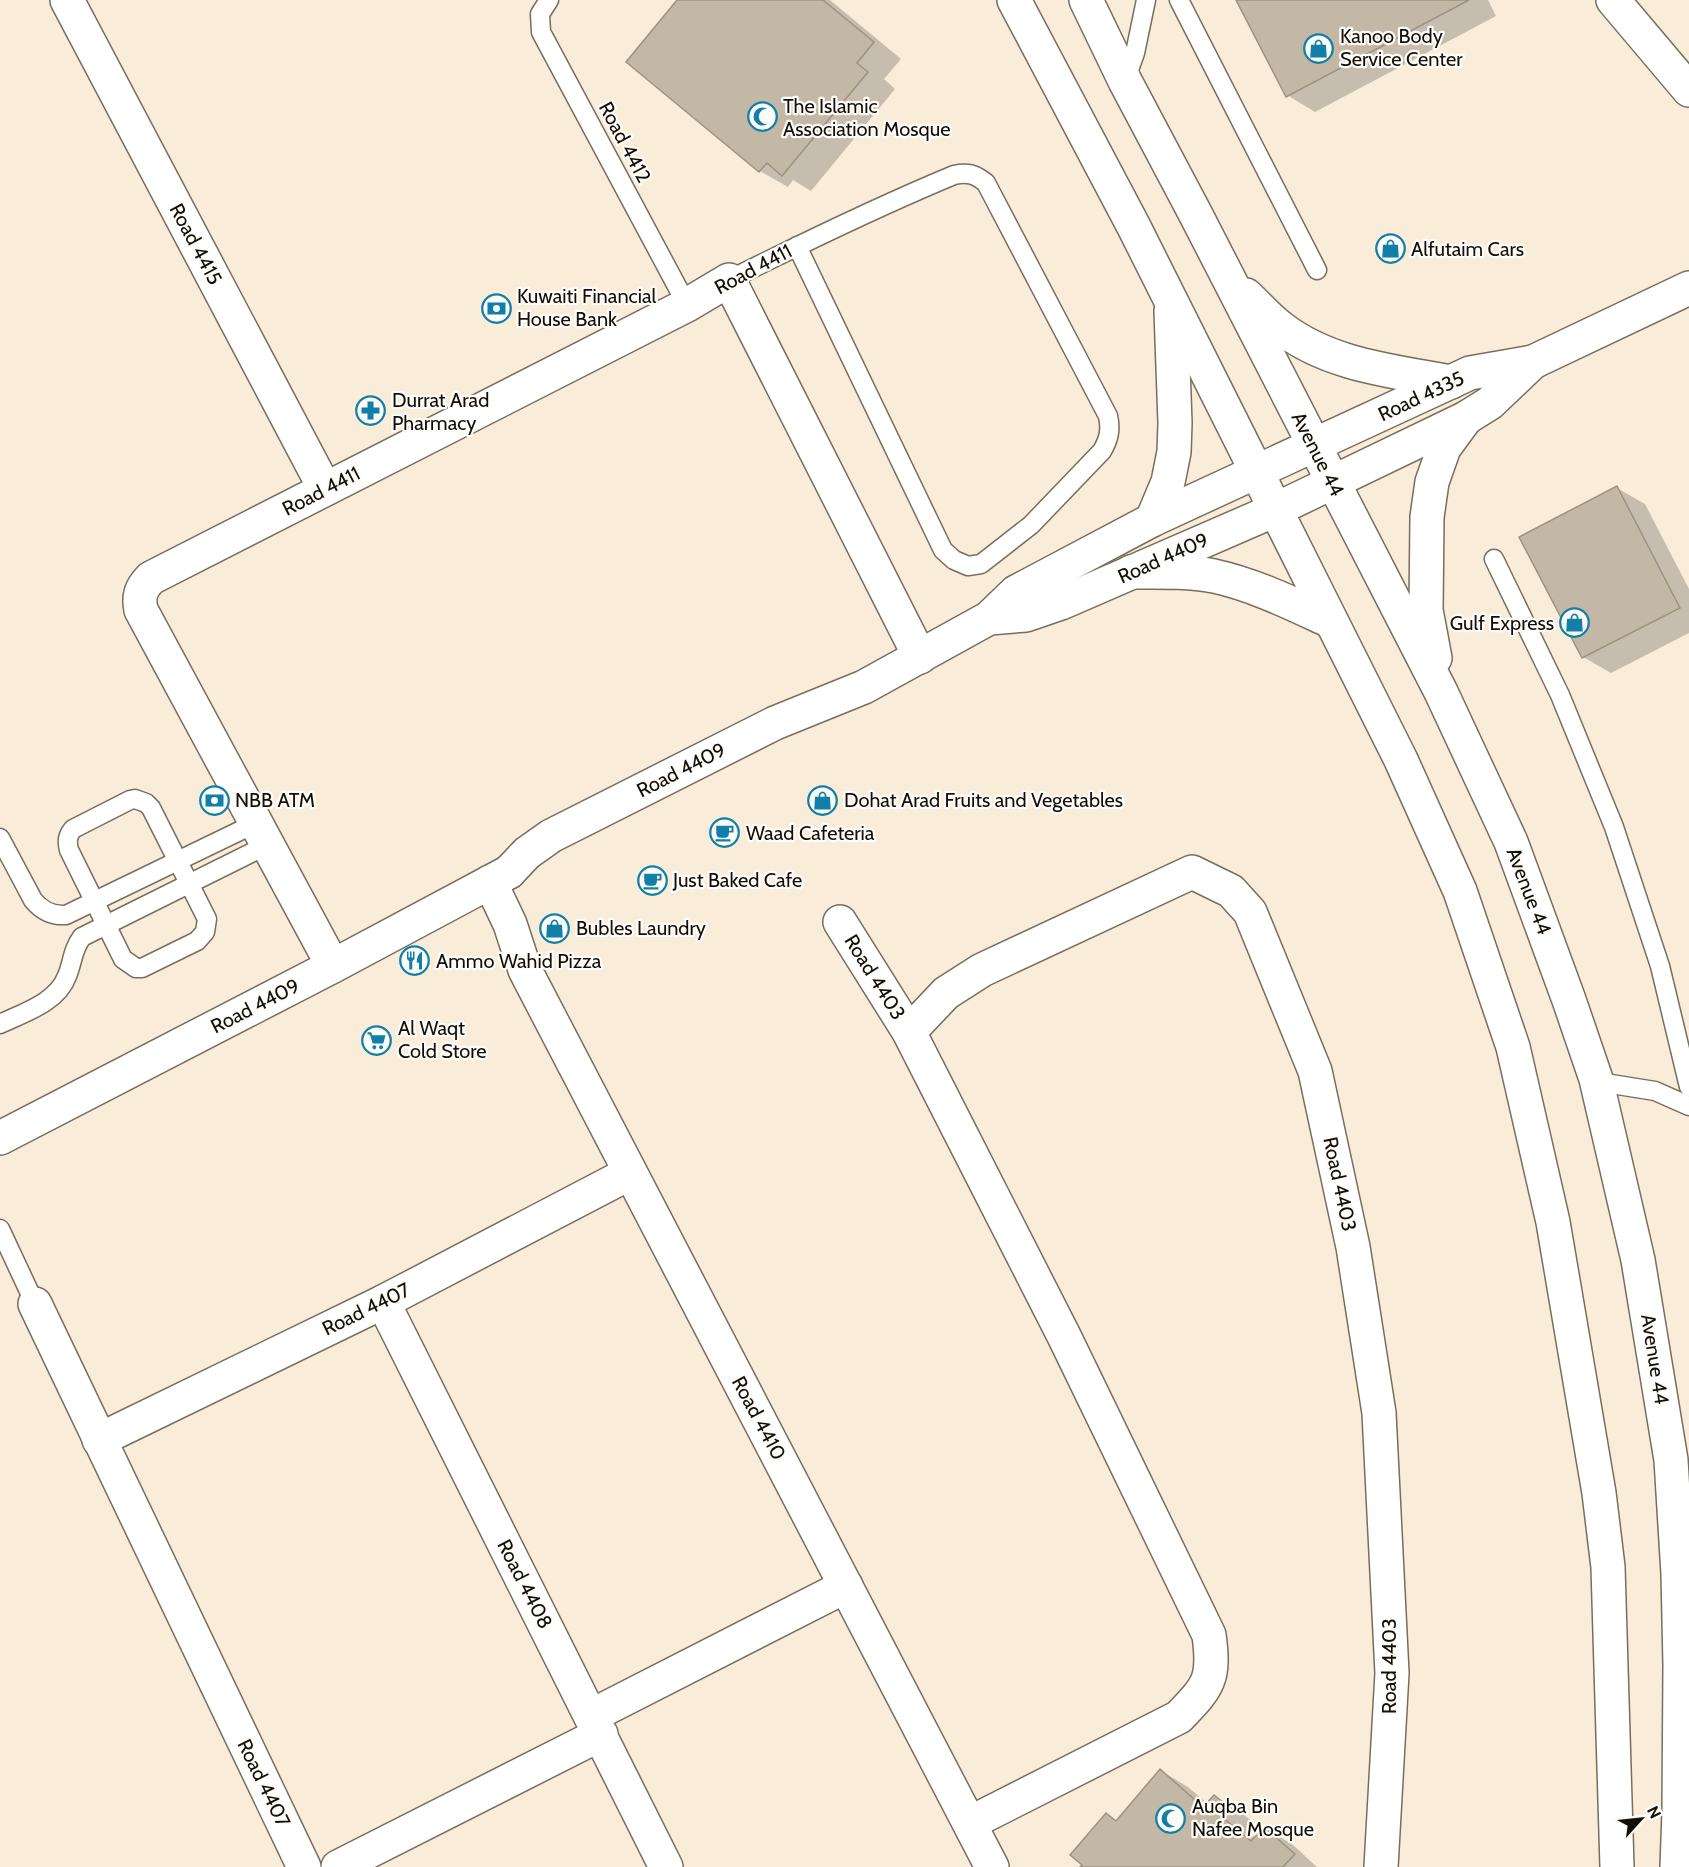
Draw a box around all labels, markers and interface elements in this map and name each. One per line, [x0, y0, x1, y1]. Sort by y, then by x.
place label: Kanoo Body Service Center [1340, 24, 1463, 71]
shop icon: Kanoo Body Service Center [1303, 32, 1335, 64]
place label: The Islamic Association Mosque [783, 94, 950, 141]
street label: Road 4412 [594, 98, 656, 186]
mosque icon: The Islamic Association Mosque [746, 101, 778, 133]
street label: Road 4415 [165, 199, 227, 289]
shop icon: Alfutaim Cars [1374, 233, 1406, 265]
place label: Alfutaim Cars [1411, 237, 1524, 261]
street label: Road 4411 [710, 239, 796, 299]
place label: Kuwaiti Financial House Bank [517, 284, 656, 331]
bank icon: Kuwaiti Financial House Bank [480, 292, 512, 324]
street label: Road 4335 [1374, 366, 1468, 426]
place label: Durrat Arad Pharmacy [392, 388, 489, 435]
pharmacy icon: Durrat Arad Pharmacy [355, 395, 387, 427]
street label: Avenue 44 [1287, 408, 1350, 500]
street label: Road 4411 [278, 461, 364, 521]
street label: Road 4409 [1114, 527, 1212, 589]
shop icon: Gulf Express [1559, 607, 1591, 639]
place label: Gulf Express [1450, 611, 1554, 635]
street label: Road 4409 [633, 737, 729, 803]
bank icon: NBB ATM [198, 784, 230, 816]
shop icon: Dohat Arad Fruits and Vegetables [807, 784, 839, 816]
place label: NBB ATM [235, 788, 315, 812]
place label: Dohat Arad Fruits and Vegetables [844, 788, 1123, 812]
cafe icon: Waad Cafeteria [709, 817, 741, 849]
place label: Waad Cafeteria [746, 821, 875, 845]
street label: Avenue 44 [1501, 844, 1557, 938]
cafe icon: Just Baked Cafe [636, 864, 668, 896]
place label: Just Baked Cafe [672, 868, 802, 892]
shop icon: Bubles Laundry [539, 912, 571, 944]
place label: Bubles Laundry [576, 916, 706, 940]
street label: Road 4403 [839, 930, 911, 1024]
restaurant icon: Ammo Wahid Pizza [399, 945, 431, 977]
place label: Ammo Wahid Pizza [436, 949, 602, 973]
street label: Road 4409 [207, 973, 303, 1039]
place label: Al Waqt Cold Store [398, 1016, 487, 1063]
supermarket icon: Al Waqt Cold Store [361, 1024, 393, 1056]
street label: Road 4403 [1318, 1135, 1362, 1233]
street label: Road 4407 [318, 1277, 414, 1341]
street label: Avenue 44 [1636, 1312, 1674, 1406]
street label: Road 4410 [727, 1372, 791, 1464]
street label: Road 4408 [492, 1535, 558, 1633]
street label: Road 4403 [1377, 1618, 1401, 1714]
street label: Road 4407 [232, 1735, 296, 1831]
north arrow [1611, 1789, 1671, 1849]
place label: Auqba Bin Nafee Mosque [1192, 1794, 1314, 1841]
mosque icon: Auqba Bin Nafee Mosque [1155, 1802, 1187, 1834]
text: N [1643, 1803, 1665, 1822]

